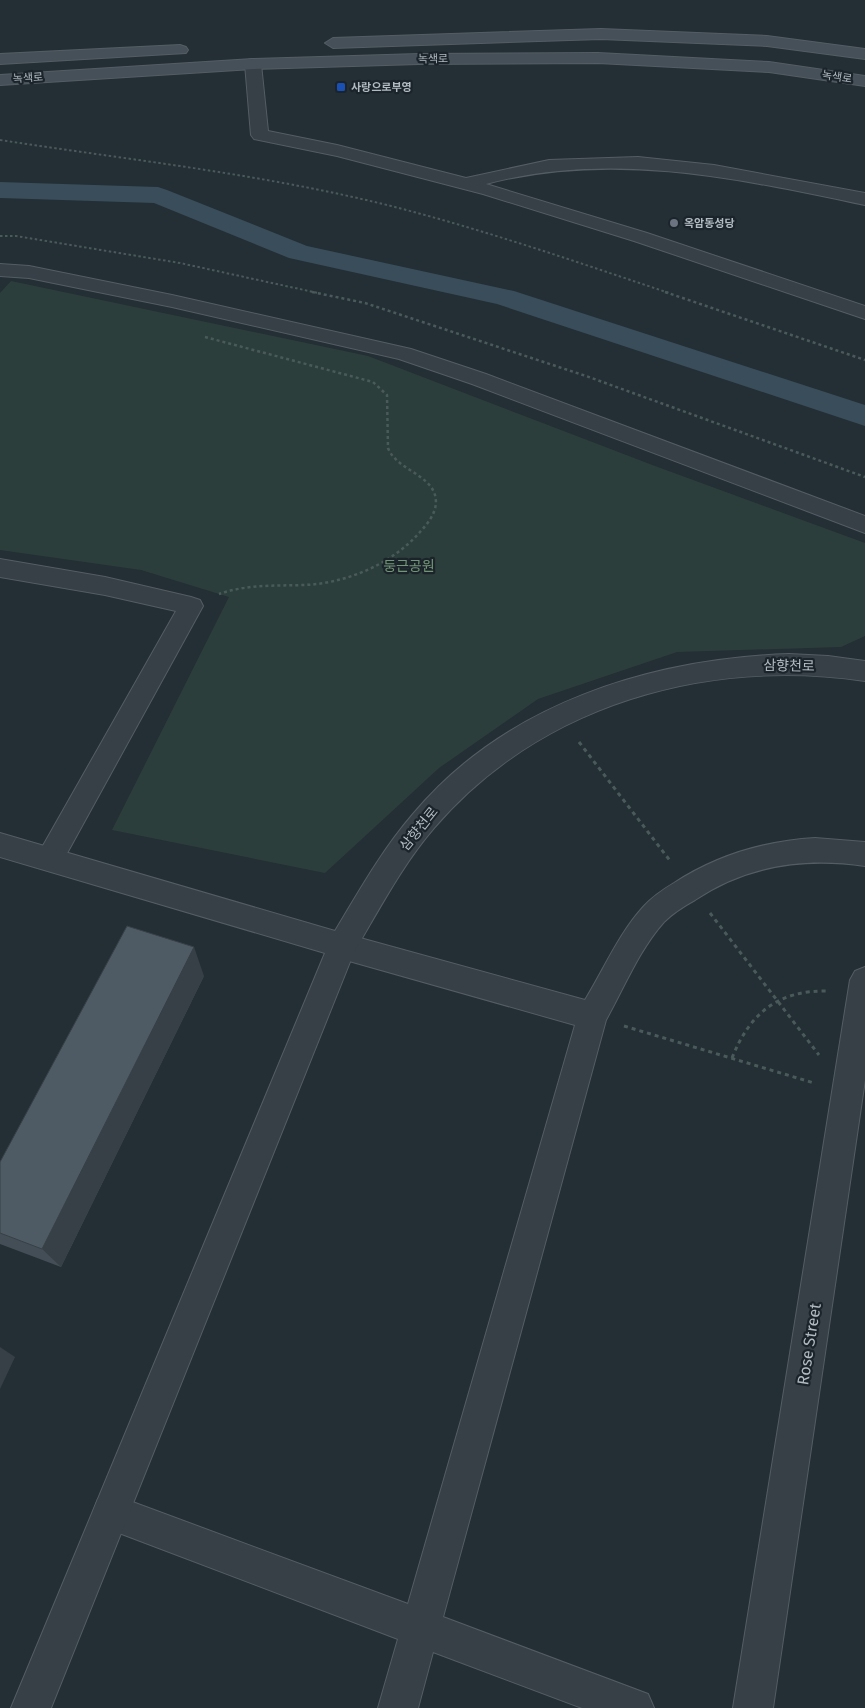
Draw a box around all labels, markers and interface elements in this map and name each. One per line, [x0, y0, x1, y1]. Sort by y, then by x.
street label: 녹색로 [418, 52, 448, 66]
street label: 녹색로 [821, 68, 853, 86]
street label: 녹색로 [12, 70, 44, 86]
marker: 사랑으로부영 [335, 81, 347, 93]
place label: 사랑으로부영 [351, 81, 412, 94]
marker: 옥암동성당 [668, 217, 680, 229]
place label: 옥암동성당 [684, 217, 735, 230]
park label: 둥근공원 [383, 558, 435, 575]
street label: 삼향천로 [763, 657, 815, 675]
street label: 삼향천로 [396, 804, 442, 854]
street label: Rose Street [793, 1301, 825, 1386]

